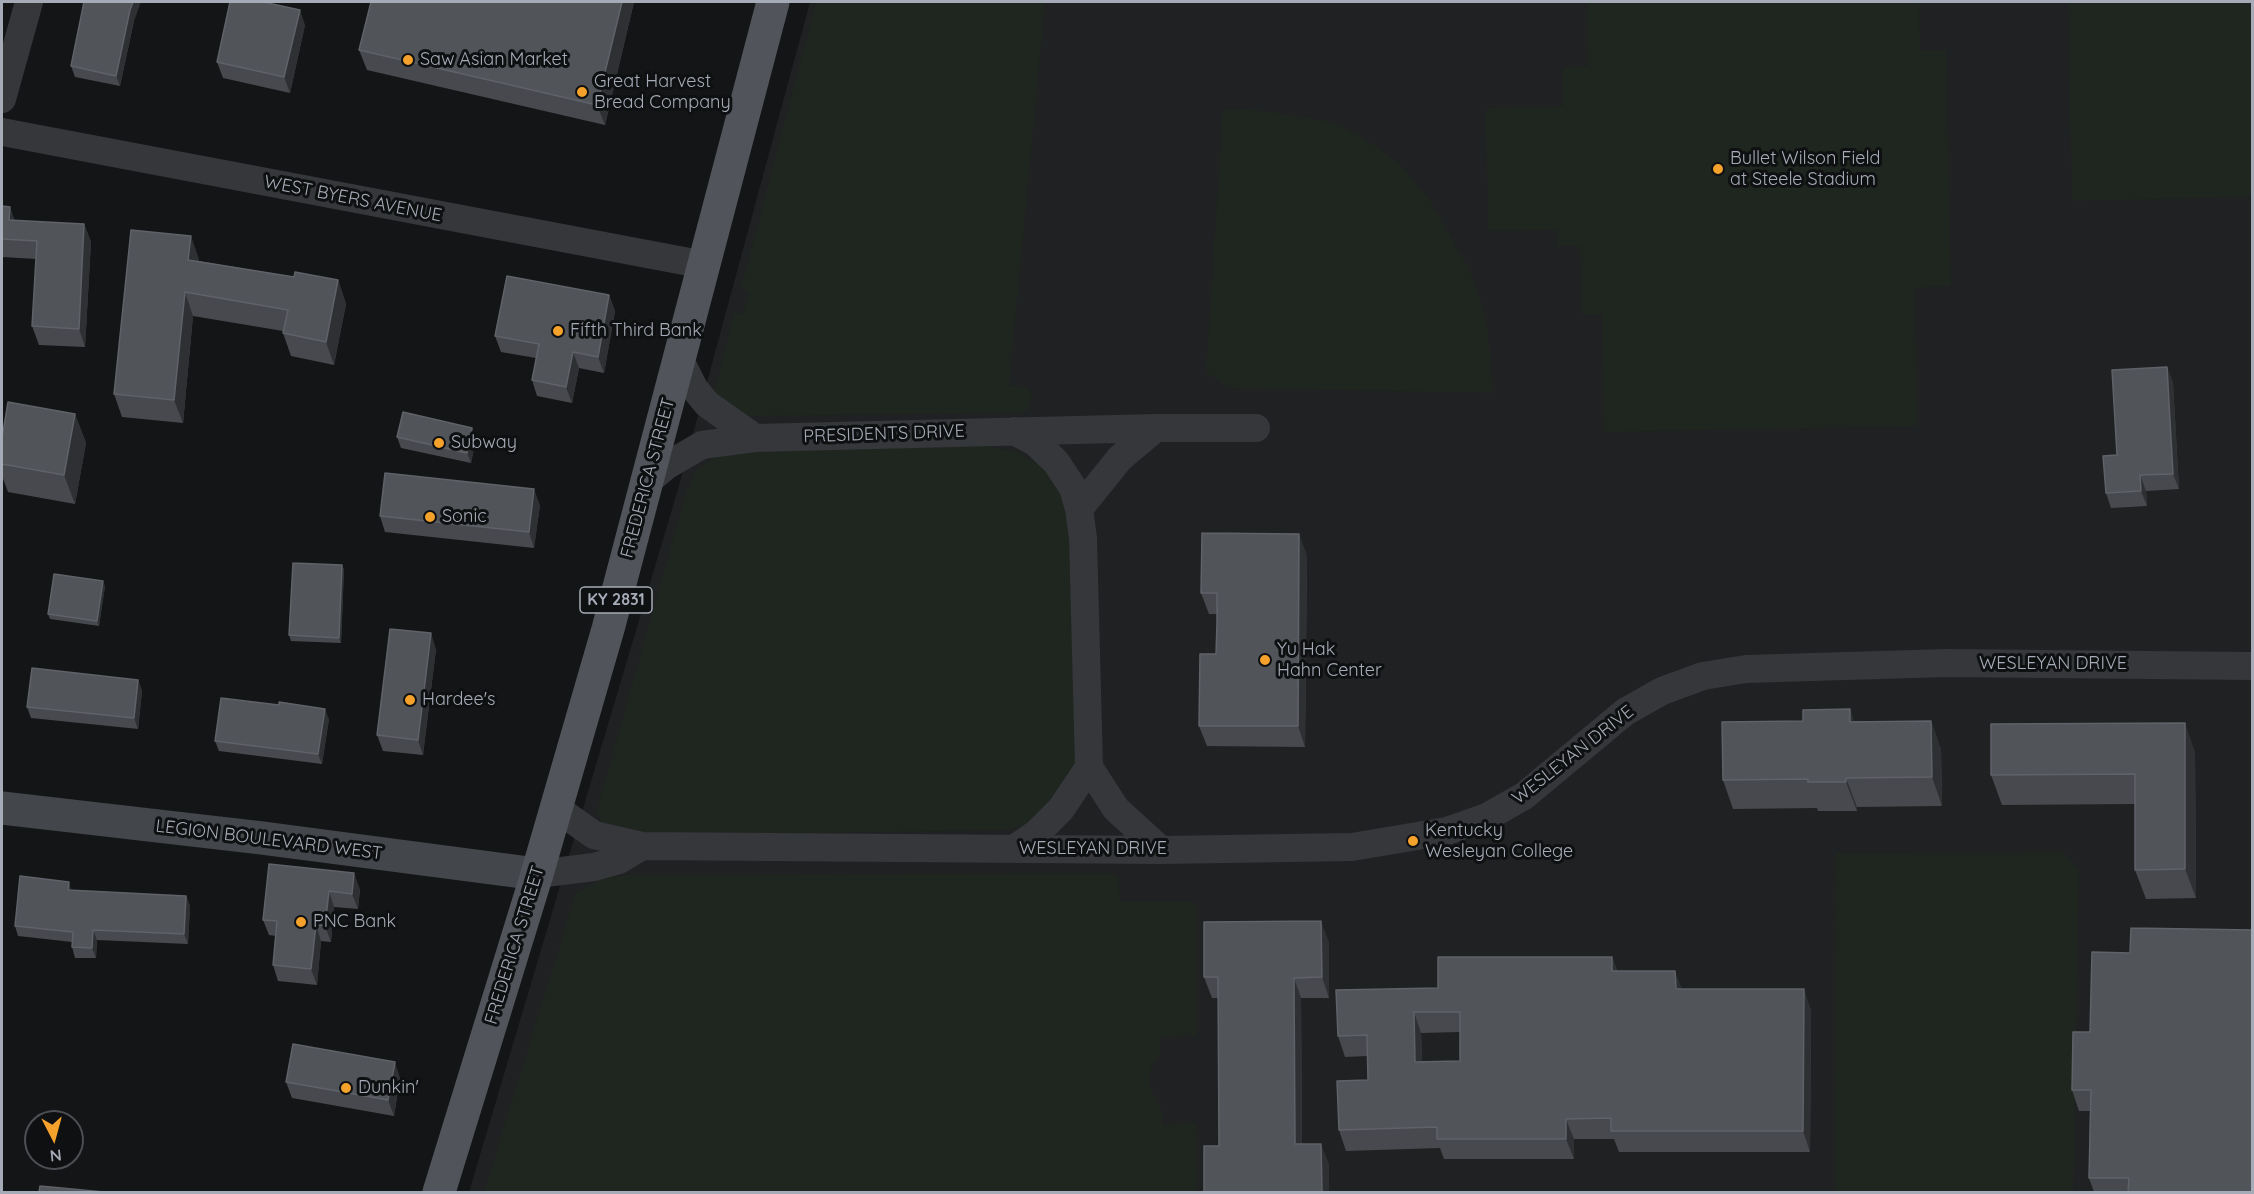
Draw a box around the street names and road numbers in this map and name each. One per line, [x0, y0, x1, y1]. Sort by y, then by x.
street label: WEST BYERS AVENUE [262, 171, 444, 227]
street label: FREDERICA STREET [616, 396, 680, 560]
street label: PRESIDENTS DRIVE [803, 420, 965, 448]
road number: KY 2831 [580, 587, 652, 613]
street label: WESLEYAN DRIVE [1979, 653, 2127, 675]
street label: WESLEYAN DRIVE [1508, 701, 1638, 809]
street label: LEGION BOULEVARD WEST [154, 815, 384, 865]
street label: WESLEYAN DRIVE [1019, 838, 1167, 860]
street label: FREDERICA STREET [481, 863, 549, 1027]

